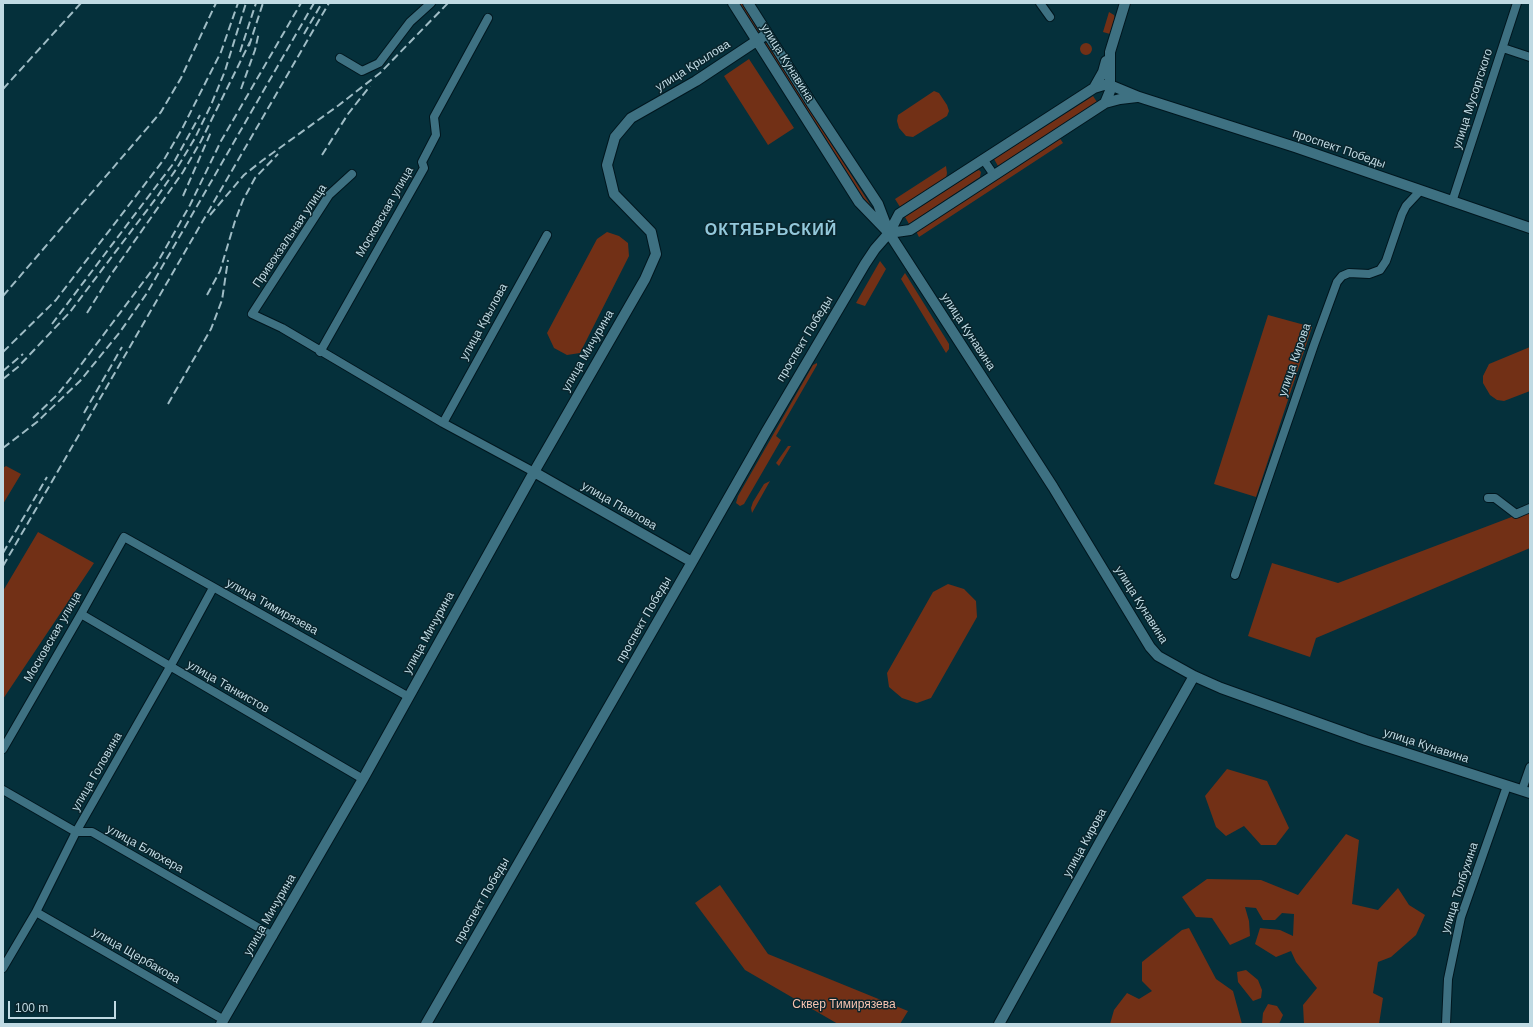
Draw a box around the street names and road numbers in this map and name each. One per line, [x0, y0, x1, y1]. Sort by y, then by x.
street label: улица Кунавина [757, 21, 817, 105]
street label: улица Крылова [653, 37, 733, 95]
street label: улица Мусоргского [1450, 47, 1496, 151]
street label: проспект Победы [1291, 126, 1387, 172]
street label: Московская улица [353, 164, 417, 260]
street label: Привокзальная улица [250, 181, 330, 291]
street label: улица Крылова [457, 281, 511, 363]
street label: улица Кунавина [938, 291, 998, 373]
street label: проспект Победы [774, 294, 836, 384]
street label: улица Мичурина [559, 308, 617, 394]
street label: улица Кирова [1276, 322, 1314, 398]
street label: улица Павлова [579, 479, 659, 533]
street label: улица Кунавина [1111, 563, 1171, 647]
street label: проспект Победы [613, 574, 675, 666]
street label: улица Тимирязева [224, 576, 320, 638]
street label: Московская улица [21, 589, 85, 685]
street label: улица Мичурина [400, 589, 458, 677]
street label: улица Танкистов [184, 658, 272, 716]
street label: улица Кунавина [1381, 725, 1471, 767]
street label: улица Головина [69, 730, 125, 814]
street label: улица Кирова [1060, 806, 1110, 880]
street label: улица Блюхера [104, 822, 186, 876]
street label: улица Толбухина [1439, 841, 1481, 935]
street label: проспект Победы [451, 855, 513, 947]
street label: улица Мичурина [241, 872, 299, 958]
street label: улица Щербакова [89, 925, 183, 987]

